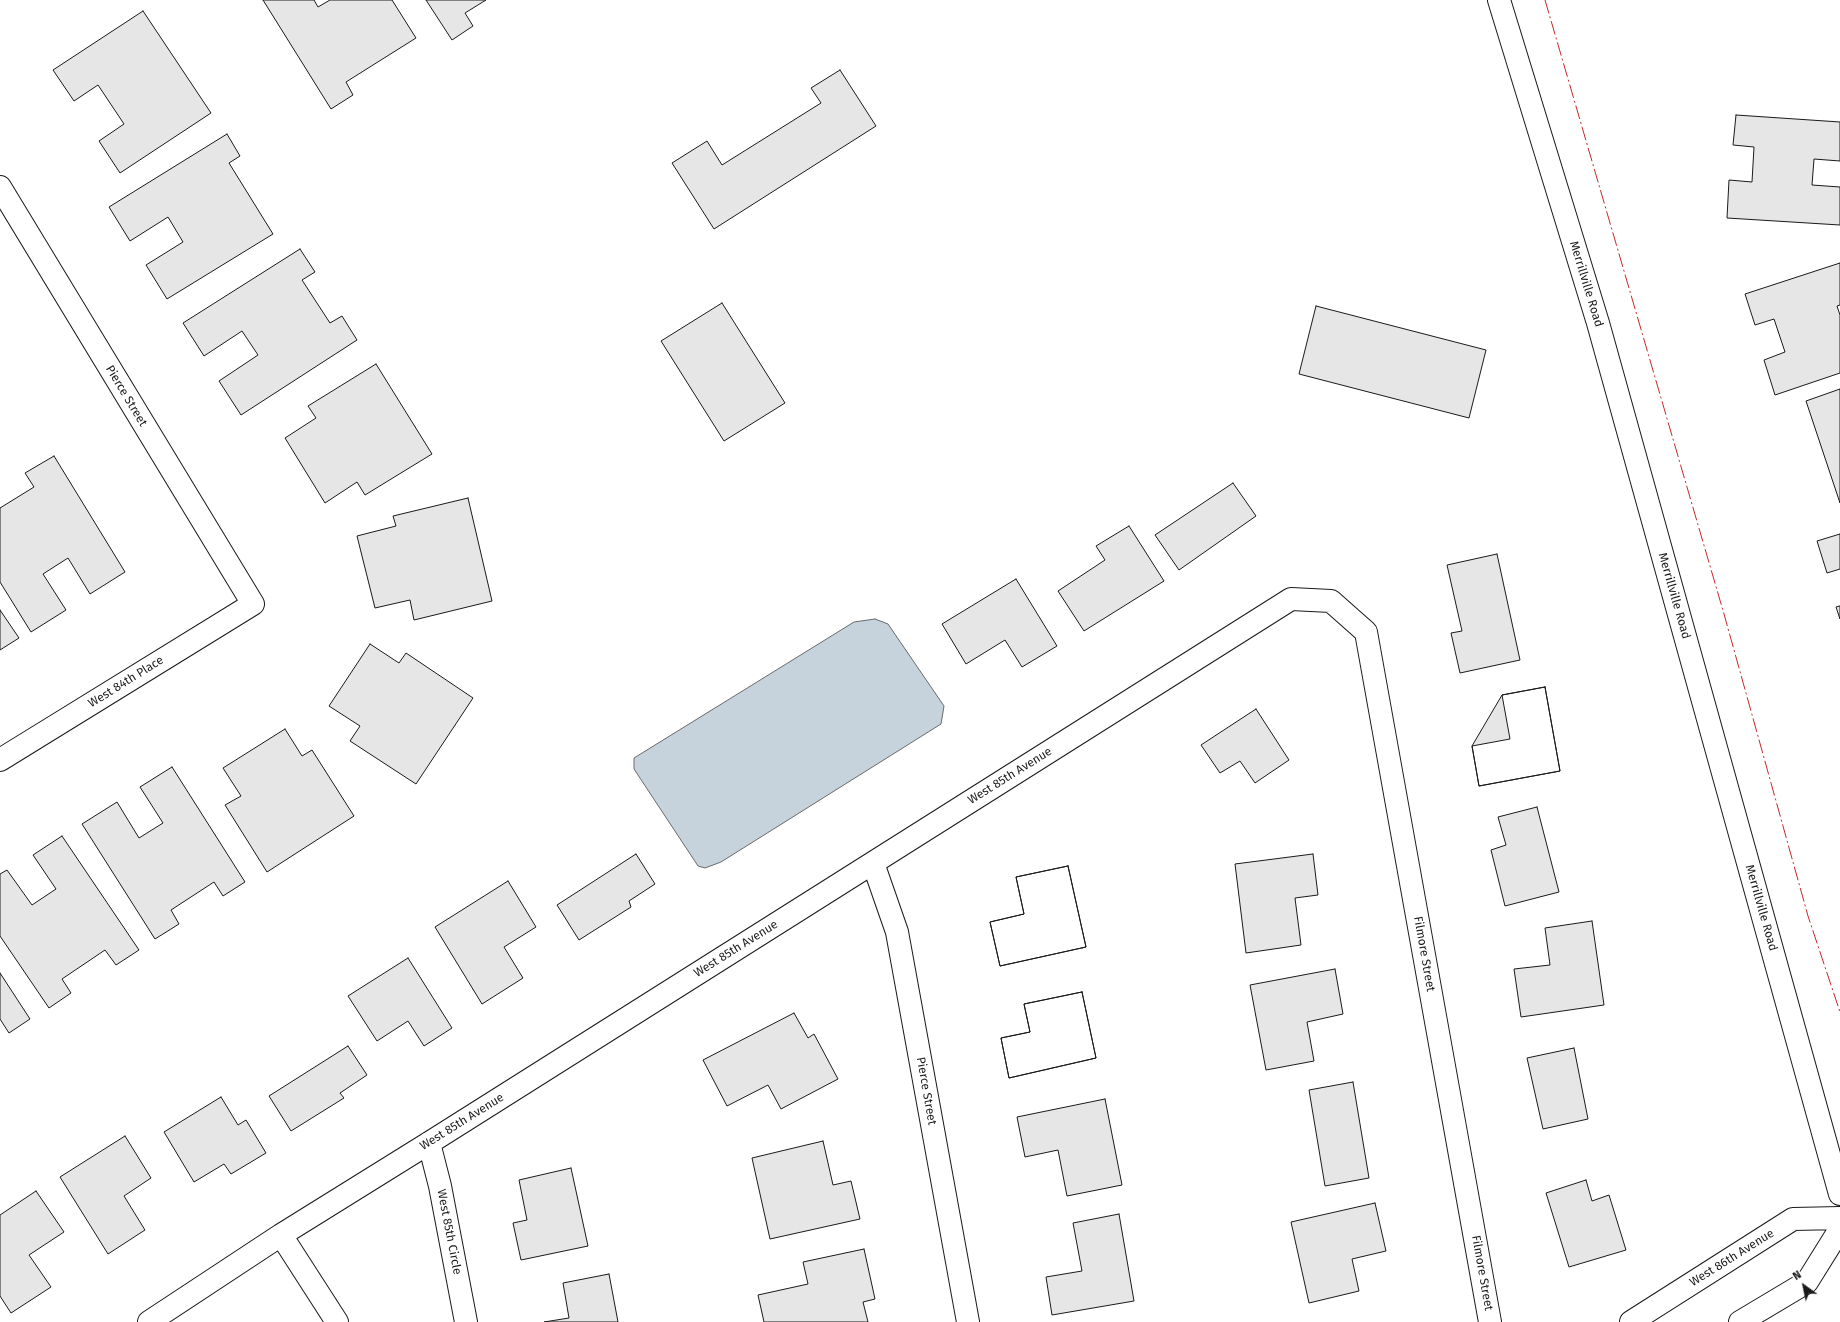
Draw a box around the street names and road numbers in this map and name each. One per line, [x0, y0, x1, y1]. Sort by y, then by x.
street label: Merrillville Road [1566, 239, 1606, 329]
street label: Pierce Street [102, 363, 150, 429]
street label: Merrillville Road [1655, 551, 1693, 641]
street label: West 84th Place [86, 653, 166, 711]
street label: West 85th Avenue [965, 744, 1055, 808]
street label: Merrillville Road [1742, 863, 1780, 953]
street label: Filmore Street [1410, 915, 1438, 993]
street label: West 85th Avenue [691, 917, 781, 981]
street label: Pierce Street [913, 1056, 939, 1126]
street label: West 85th Avenue [417, 1090, 507, 1154]
street label: West 85th Circle [434, 1188, 464, 1276]
street label: West 86th Avenue [1687, 1226, 1777, 1290]
street label: Filmore Street [1468, 1234, 1496, 1312]

